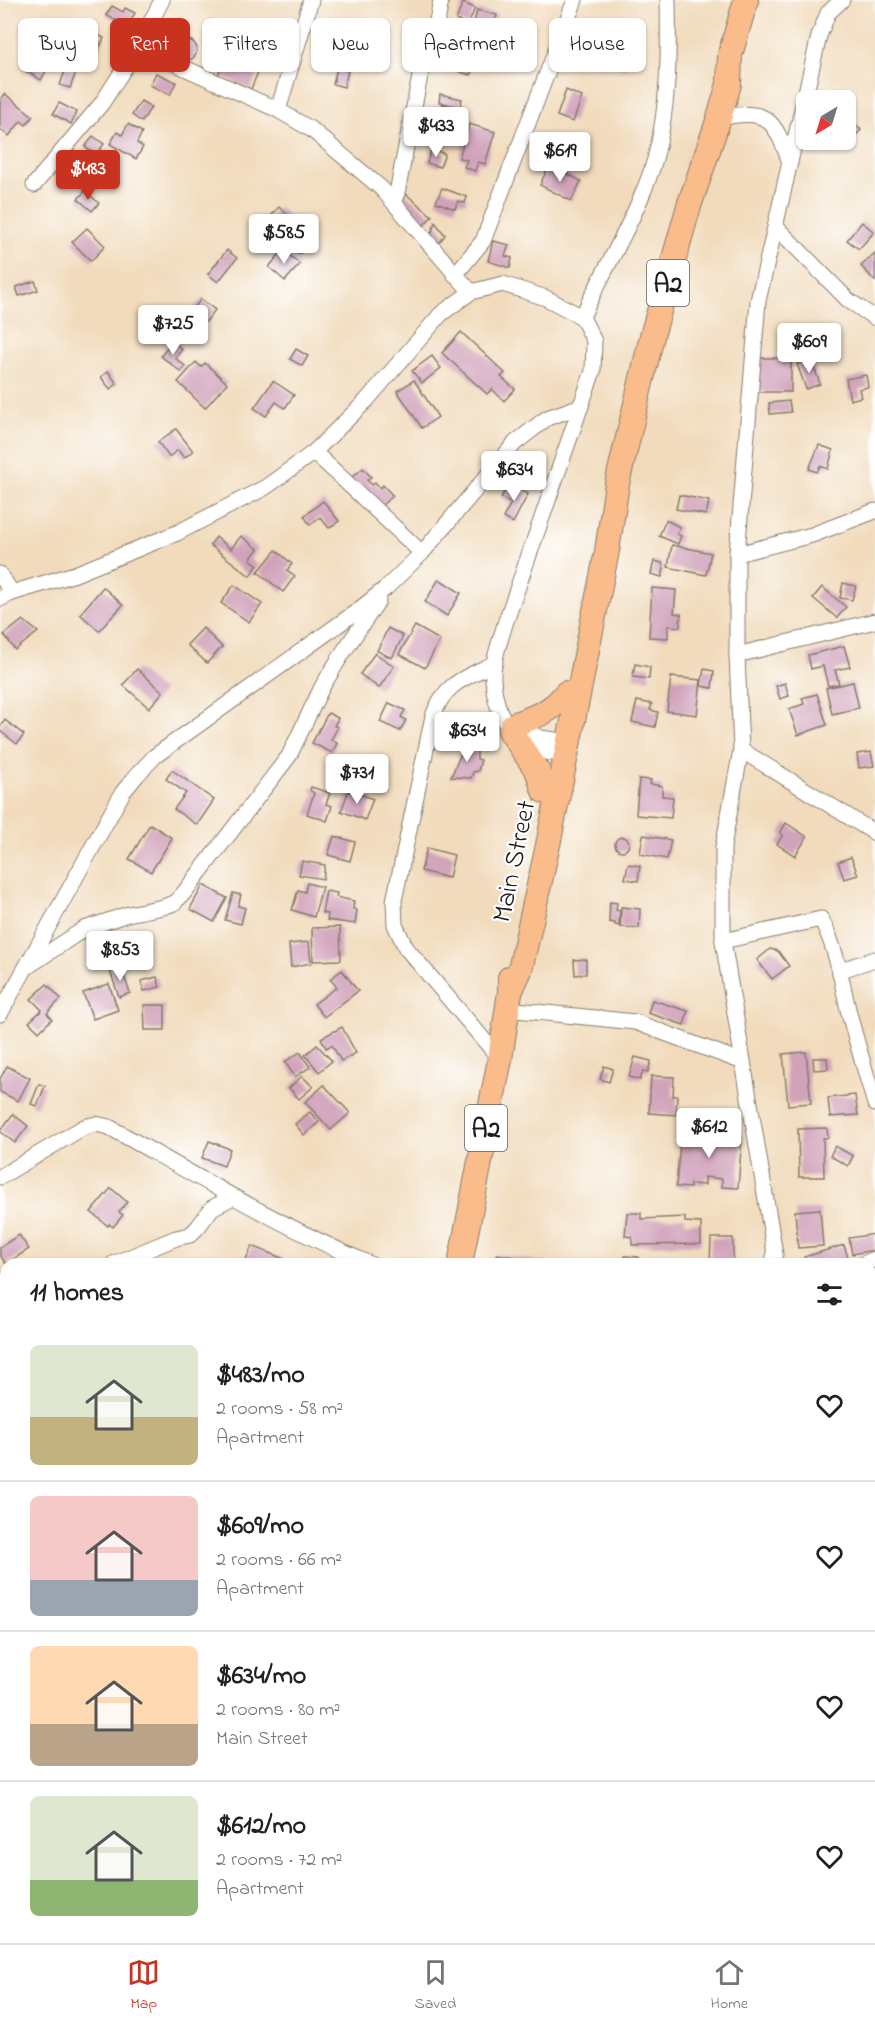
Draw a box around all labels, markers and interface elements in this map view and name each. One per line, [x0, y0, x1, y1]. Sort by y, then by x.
chip: Buy [18, 18, 98, 72]
chip: Rent [110, 18, 190, 72]
chip: Filters [202, 18, 299, 72]
chip: New [311, 18, 390, 72]
chip: Apartment [402, 18, 537, 72]
chip: House [549, 18, 646, 72]
north arrow [796, 90, 856, 150]
map controls [796, 90, 856, 150]
pin: $433 [400, 107, 472, 158]
text: $433 [418, 112, 454, 141]
pin: $619 [524, 132, 596, 183]
text: $619 [543, 137, 577, 166]
pin: $483 [52, 150, 124, 201]
text: $483 [70, 155, 106, 184]
pin: $585 [248, 214, 320, 265]
text: $585 [263, 219, 305, 248]
road number: A2 [647, 260, 689, 306]
pin: $725 [137, 305, 209, 356]
text: $725 [152, 310, 194, 339]
pin: $609 [773, 323, 845, 374]
text: $609 [791, 328, 827, 357]
pin: $634 [478, 451, 550, 502]
text: $634 [495, 456, 533, 485]
pin: $634 [431, 712, 503, 763]
text: $634 [448, 717, 486, 746]
pin: $731 [321, 754, 393, 805]
text: $731 [340, 759, 374, 788]
street label: Main Street [483, 797, 547, 926]
pin: $853 [84, 931, 156, 982]
text: $853 [100, 936, 140, 965]
road number: A2 [465, 1105, 507, 1151]
pin: $612 [673, 1108, 745, 1159]
text: $612 [690, 1113, 728, 1142]
text: 11 homes [30, 1275, 124, 1313]
icon: filters [813, 1278, 846, 1311]
text: $483/mo [216, 1357, 305, 1395]
icon: home [78, 1369, 150, 1441]
icon: heart [813, 1389, 846, 1422]
text: 2 rooms · 58 m² [216, 1395, 343, 1424]
text: Apartment [216, 1424, 304, 1453]
text: $609/mo [216, 1508, 304, 1546]
icon: home [78, 1520, 150, 1592]
icon: heart [813, 1540, 846, 1573]
text: 2 rooms · 66 m² [216, 1546, 342, 1575]
text: Apartment [216, 1575, 304, 1604]
text: $634/mo [216, 1658, 306, 1696]
icon: home [78, 1670, 150, 1742]
icon: heart [813, 1690, 846, 1723]
text: 2 rooms · 80 m² [216, 1696, 341, 1725]
text: Main Street [216, 1725, 308, 1754]
text: $612/mo [216, 1808, 306, 1846]
icon: home [78, 1820, 150, 1892]
icon: heart [813, 1840, 846, 1873]
text: 2 rooms · 72 m² [216, 1846, 343, 1875]
text: Apartment [216, 1875, 304, 1904]
tab: Map [127, 1956, 160, 2016]
tab: Saved [415, 1956, 456, 2016]
tab: Home [711, 1956, 748, 2016]

